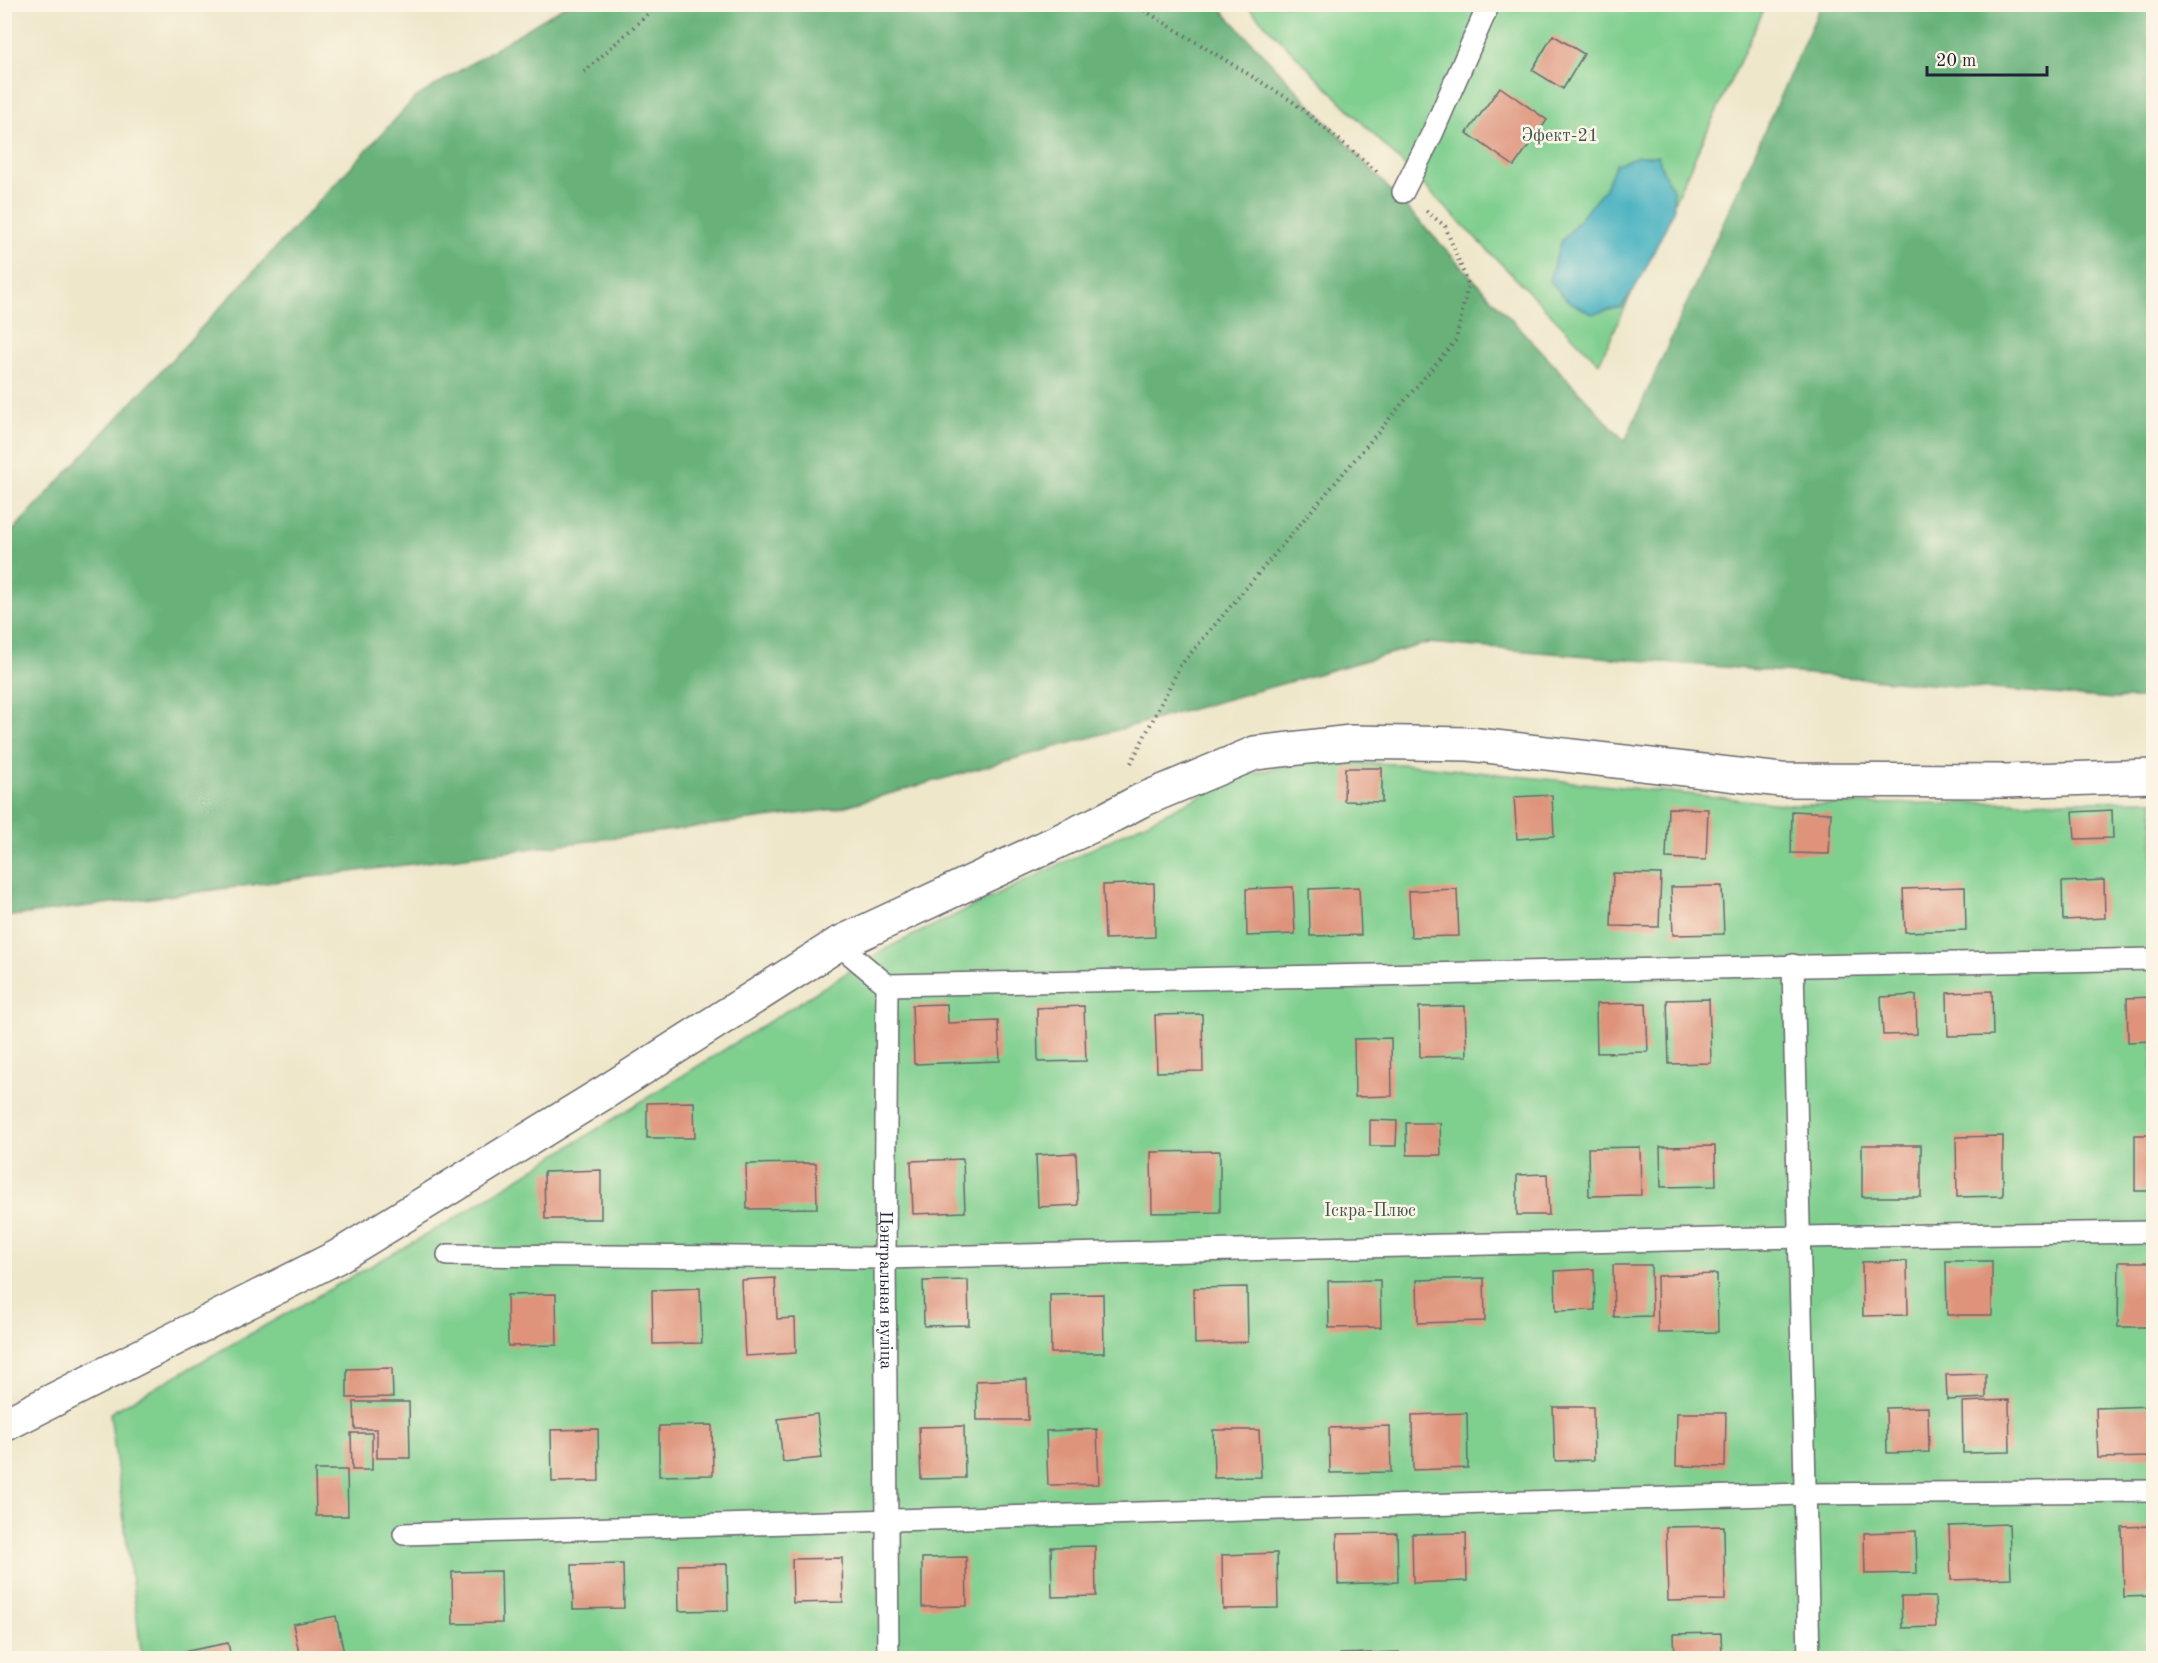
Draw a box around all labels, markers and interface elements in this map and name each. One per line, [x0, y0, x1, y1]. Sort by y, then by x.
scale bar [1927, 39, 2047, 77]
text: 20 m [1936, 52, 1976, 70]
park label: Эфект-21 [1522, 127, 1598, 146]
park label: Іскра-Плюс [1324, 1202, 1416, 1220]
street label: Цэнтральная вуліца [876, 1211, 895, 1370]

